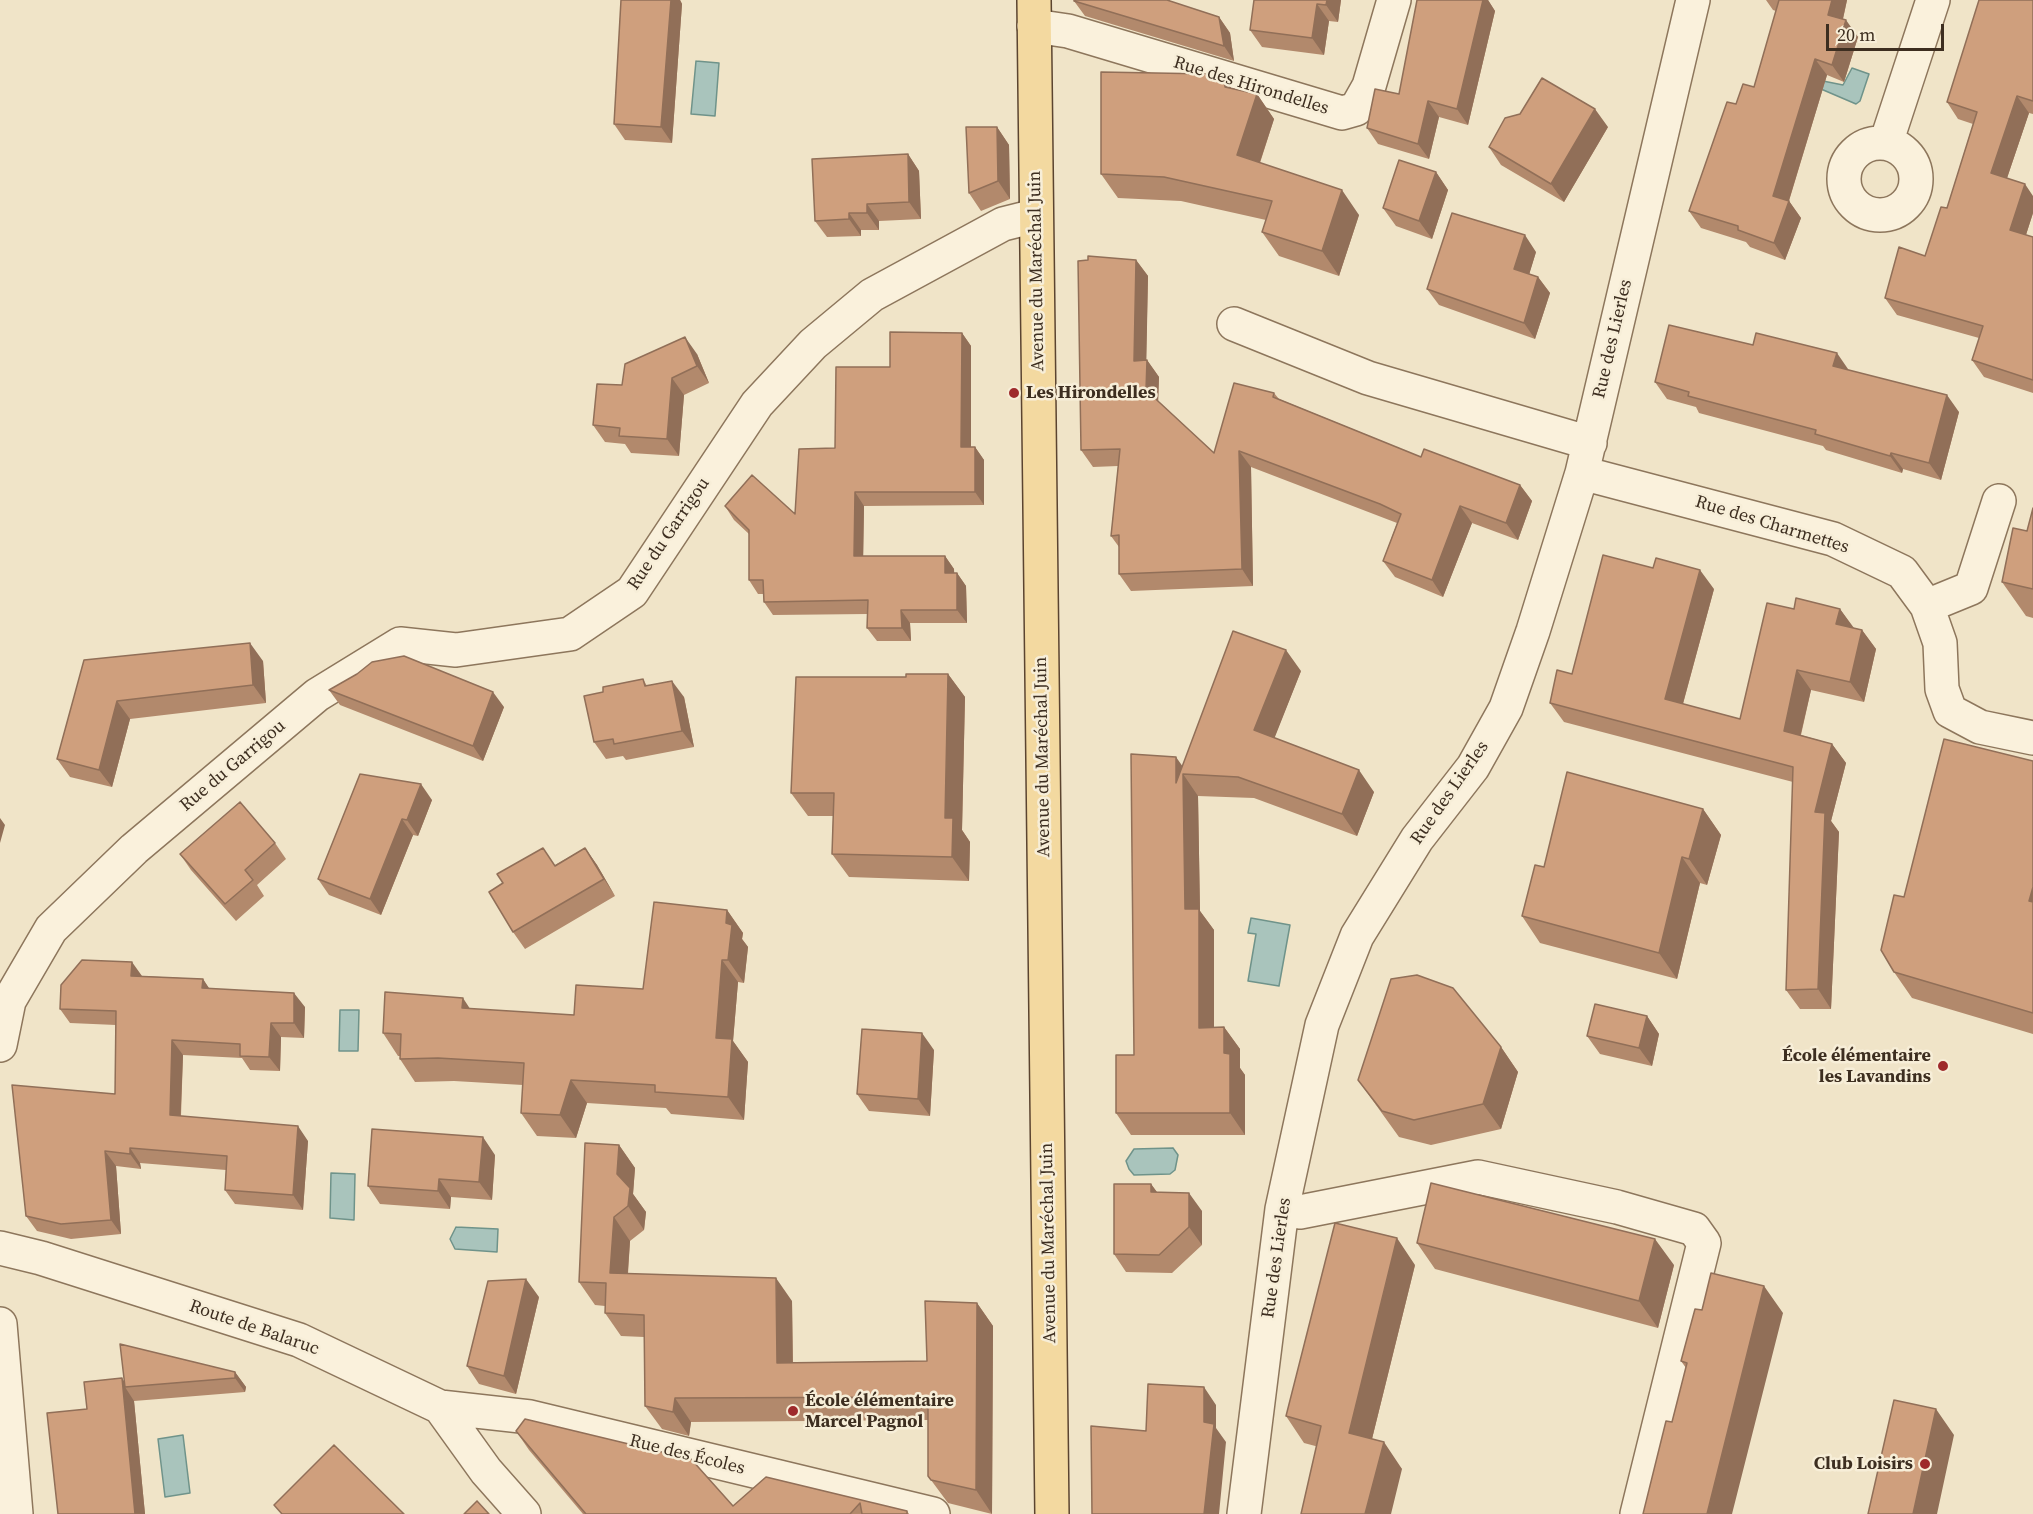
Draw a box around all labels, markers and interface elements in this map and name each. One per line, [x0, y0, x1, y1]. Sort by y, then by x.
scale bar [1829, 12, 1948, 50]
text: 20 m [1837, 22, 1875, 47]
street label: Rue des Hirondelles [1171, 52, 1331, 120]
street label: Avenue du Maréchal Juin [1024, 171, 1050, 371]
street label: Rue des Lierles [1589, 277, 1637, 401]
place label: Les Hirondelles [1026, 382, 1156, 404]
marker: Les Hirondelles [1007, 386, 1021, 400]
street label: Rue du Garrigou [623, 474, 715, 594]
street label: Rue des Charmettes [1692, 491, 1852, 559]
street label: Avenue du Maréchal Juin [1030, 657, 1056, 857]
street label: Rue du Garrigou [176, 716, 290, 816]
street label: Rue des Lierles [1406, 737, 1494, 849]
place label: École élémentaire les Lavandins [1782, 1045, 1931, 1088]
marker: École élémentaire les Lavandins [1936, 1059, 1950, 1073]
street label: Avenue du Maréchal Juin [1036, 1143, 1062, 1343]
street label: Rue des Lierles [1258, 1196, 1296, 1320]
street label: Route de Balaruc [186, 1296, 322, 1360]
place label: École élémentaire Marcel Pagnol [805, 1390, 954, 1432]
marker: École élémentaire Marcel Pagnol [786, 1404, 800, 1418]
street label: Rue des Écoles [627, 1430, 747, 1480]
place label: Club Loisirs [1814, 1453, 1913, 1475]
marker: Club Loisirs [1918, 1457, 1932, 1471]

